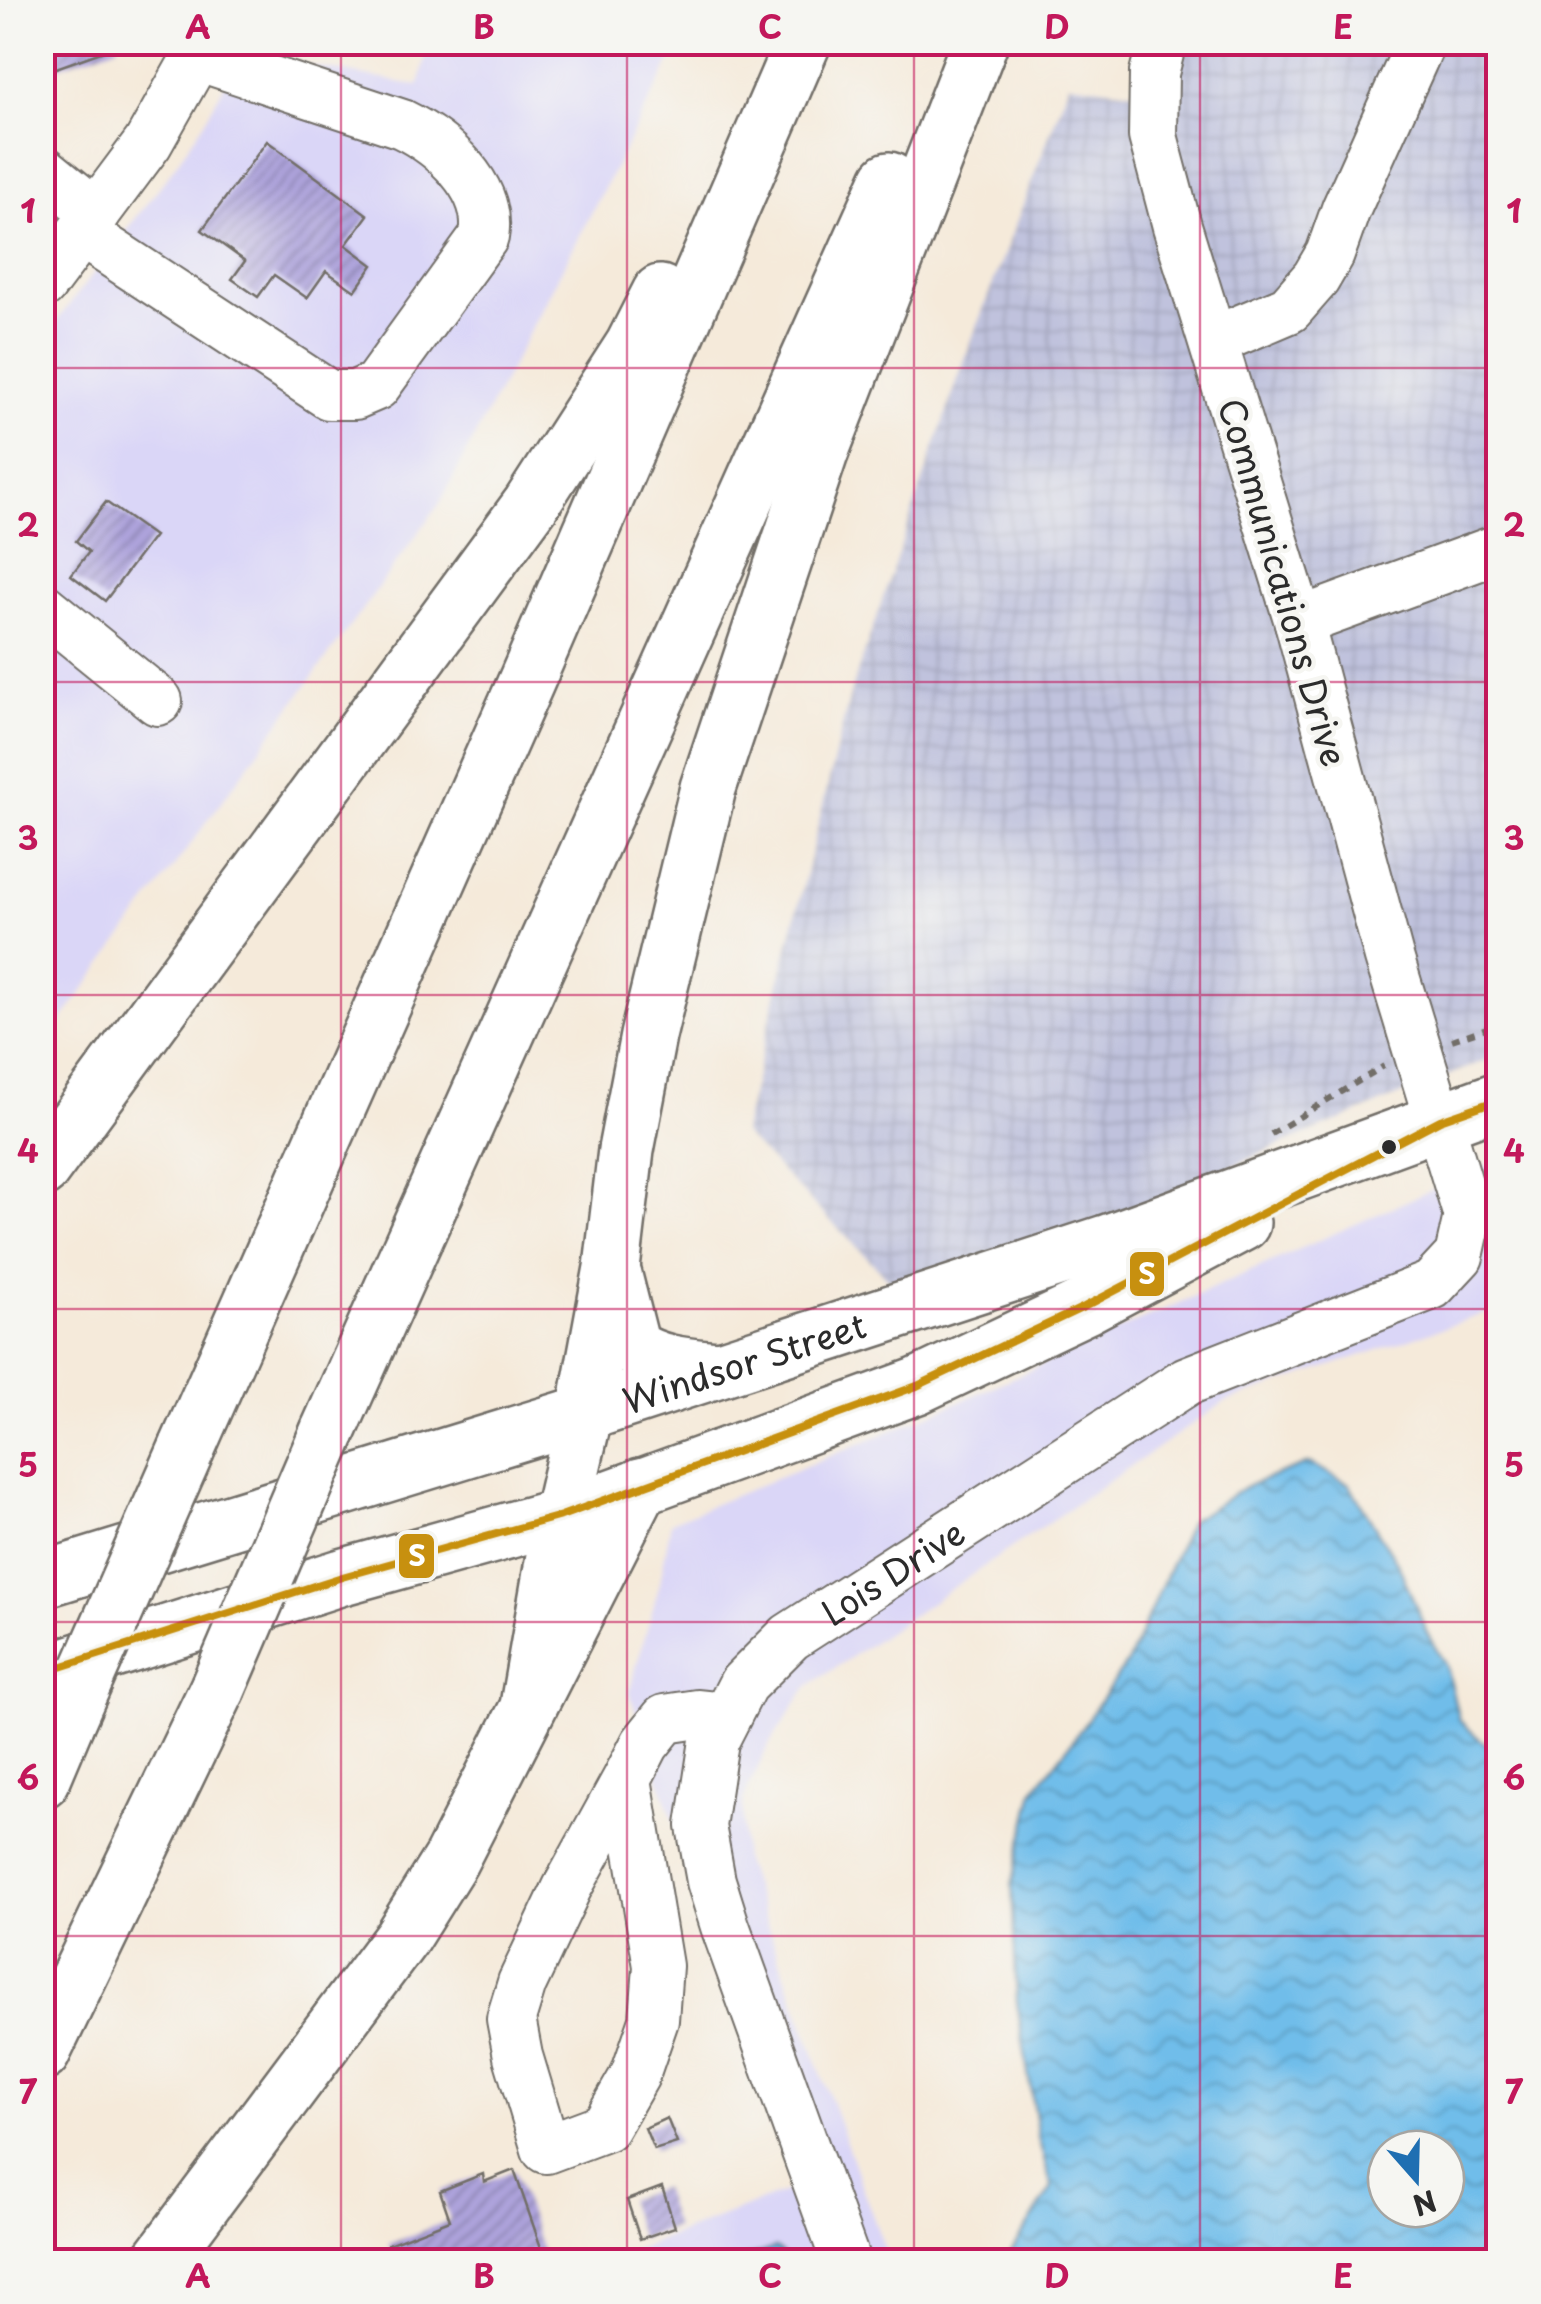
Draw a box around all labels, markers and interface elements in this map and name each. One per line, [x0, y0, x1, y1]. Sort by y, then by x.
text: A [185, 2, 211, 50]
text: B [473, 2, 495, 50]
text: C [758, 2, 782, 50]
text: D [1044, 2, 1070, 50]
text: E [1333, 2, 1353, 50]
text: 1 [20, 186, 36, 234]
text: 1 [1506, 186, 1522, 234]
street label: Communications Drive [1206, 392, 1362, 772]
text: 2 [17, 500, 39, 548]
text: 2 [1503, 500, 1525, 548]
text: 3 [18, 813, 38, 861]
text: 3 [1504, 813, 1524, 861]
text: 4 [17, 1126, 39, 1174]
text: 4 [1503, 1126, 1525, 1174]
unlabelled marker [1379, 1137, 1399, 1157]
line badge: S [1128, 1250, 1166, 1298]
text: S [1138, 1251, 1156, 1294]
street label: Windsor Street [615, 1297, 872, 1426]
text: 5 [18, 1440, 38, 1488]
text: 5 [1504, 1440, 1524, 1488]
street label: Lois Drive [810, 1505, 974, 1637]
line badge: S [397, 1532, 436, 1580]
text: S [408, 1533, 426, 1576]
text: 6 [17, 1753, 39, 1801]
text: 6 [1503, 1753, 1525, 1801]
text: 7 [19, 2067, 38, 2115]
text: 7 [1505, 2067, 1524, 2115]
north arrow [1366, 2129, 1466, 2229]
text: N [1407, 2180, 1443, 2228]
text: A [185, 2251, 211, 2299]
text: B [473, 2251, 495, 2299]
text: C [758, 2251, 782, 2299]
text: D [1044, 2251, 1070, 2299]
text: E [1333, 2251, 1353, 2299]

